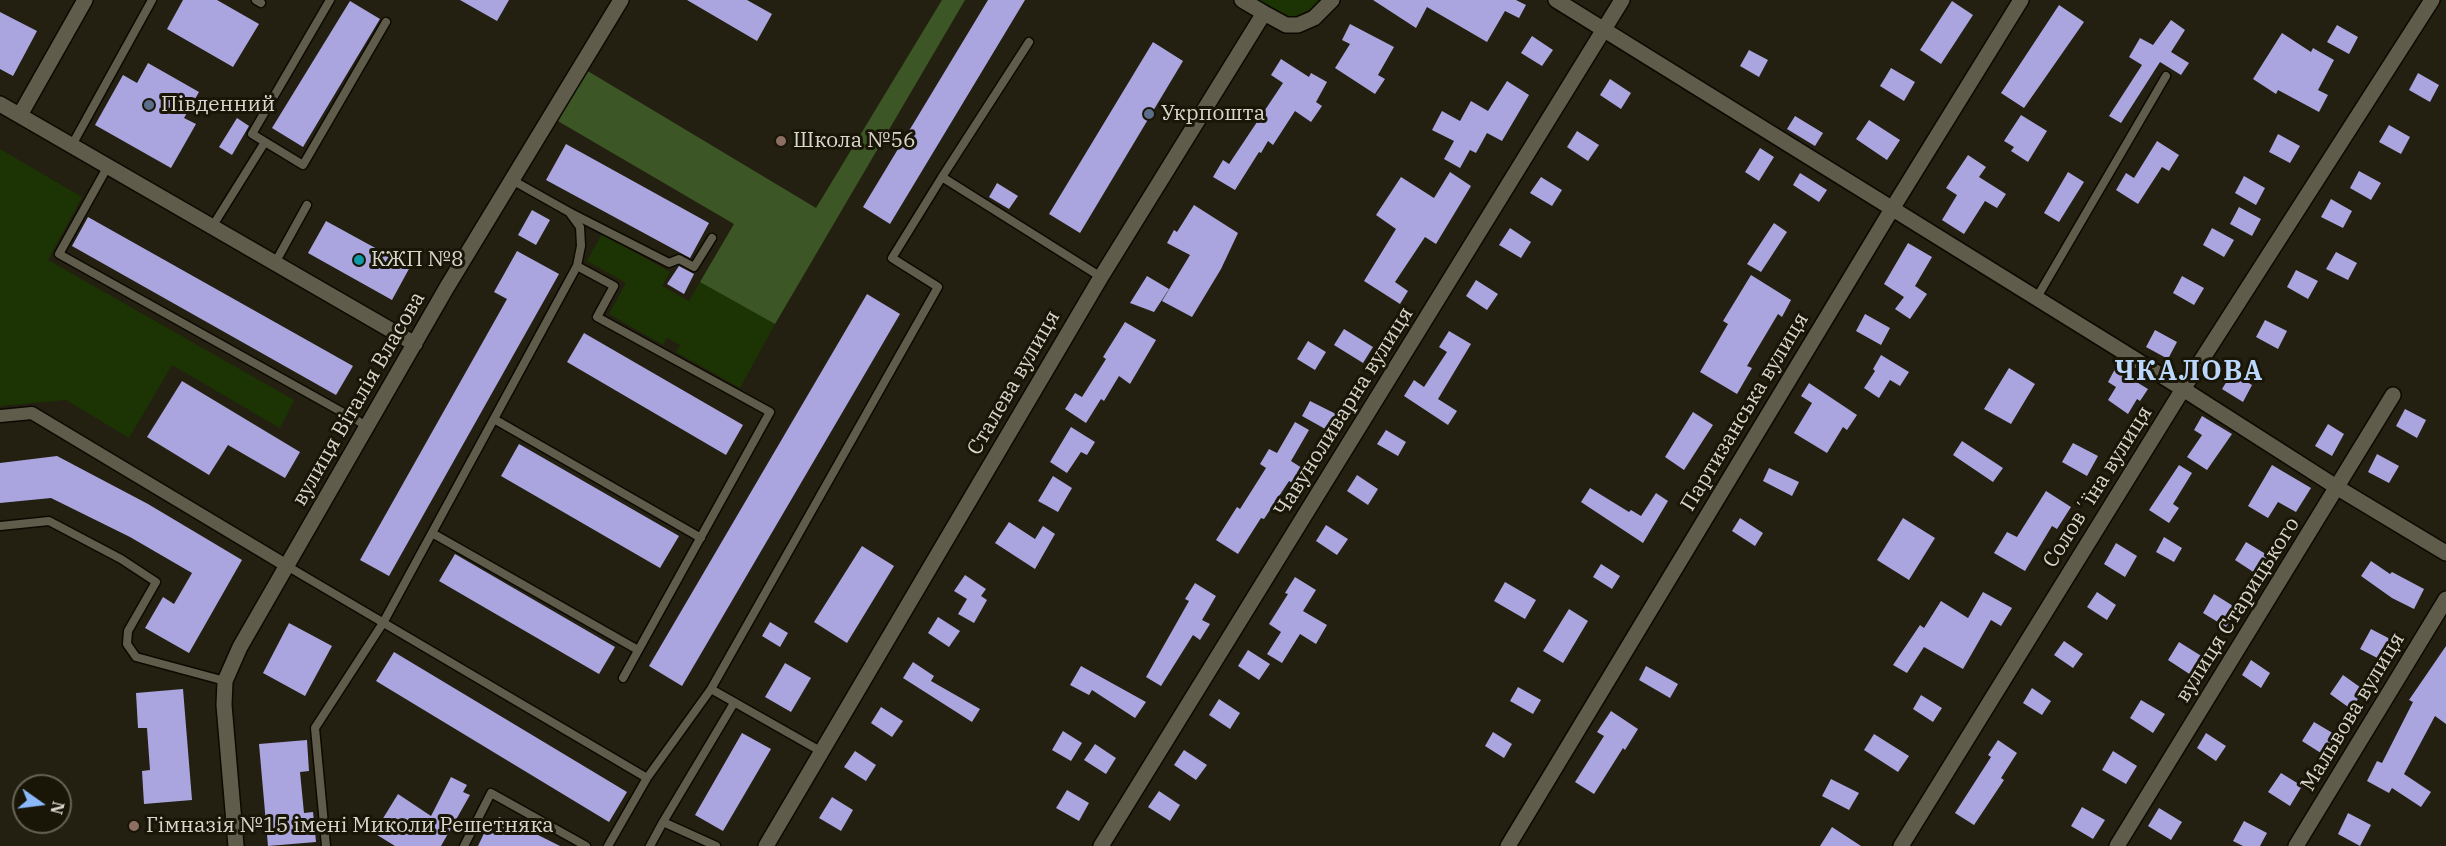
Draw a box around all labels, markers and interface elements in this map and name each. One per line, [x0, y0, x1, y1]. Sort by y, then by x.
place label: Південний [161, 92, 275, 118]
marker: Південний [142, 98, 156, 112]
place label: Укрпошта [1161, 101, 1265, 127]
marker: Укрпошта [1142, 107, 1156, 121]
place label: Школа №56 [793, 128, 916, 154]
marker: Школа №56 [774, 134, 788, 148]
place label: КЖП №8 [371, 247, 464, 273]
marker: КЖП №8 [352, 253, 366, 267]
street label: вулиця Віталія Власова [287, 288, 431, 510]
street label: Чавуноливарна вулиця [1269, 303, 1419, 521]
street label: Сталева вулиця [962, 306, 1066, 460]
street label: Партизанська вулиця [1676, 308, 1814, 516]
district label: ЧКАЛОВА [2114, 356, 2264, 388]
street label: Соловʼїна вулиця [2038, 402, 2158, 572]
street label: вулиця Старицького [2171, 513, 2305, 707]
street label: Мальвова вулиця [2296, 628, 2410, 796]
north arrow [12, 774, 72, 834]
text: N [46, 799, 69, 816]
place label: Гімназія №15 імені Миколи Решетняка [146, 813, 554, 839]
marker: Гімназія №15 імені Миколи Решетняка [127, 819, 141, 833]

